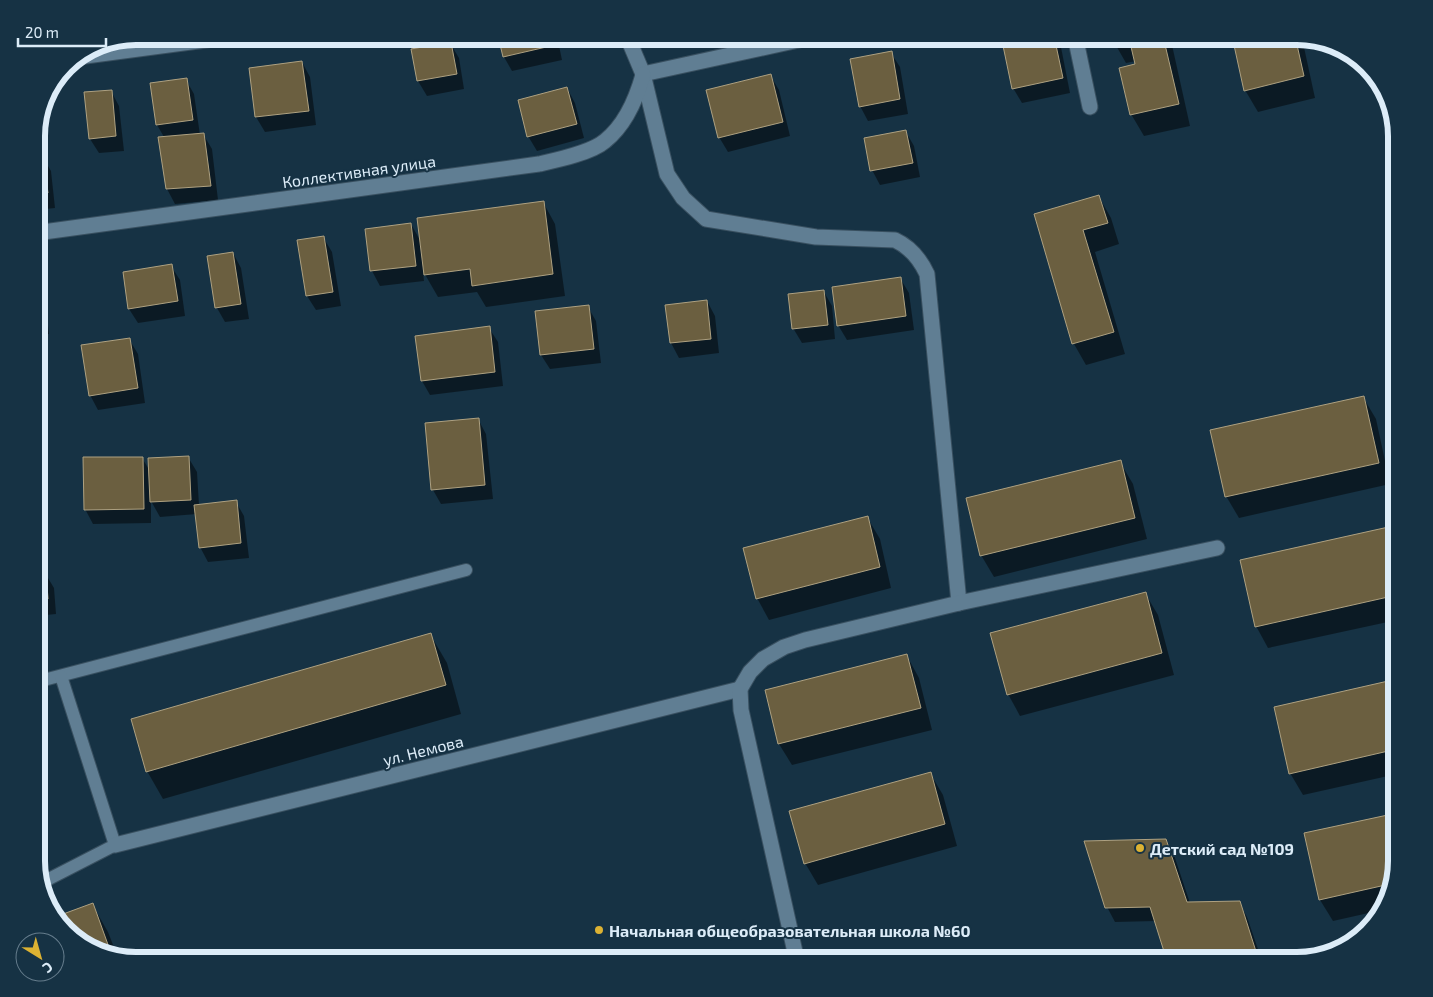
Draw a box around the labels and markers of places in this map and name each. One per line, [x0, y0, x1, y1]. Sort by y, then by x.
place label: Детский сад №109 [1150, 839, 1294, 858]
marker: Детский сад №109 [1134, 842, 1146, 854]
place label: Начальная общеобразовательная школа №60 [609, 921, 971, 940]
marker: Начальная общеобразовательная школа №60 [593, 924, 605, 936]

